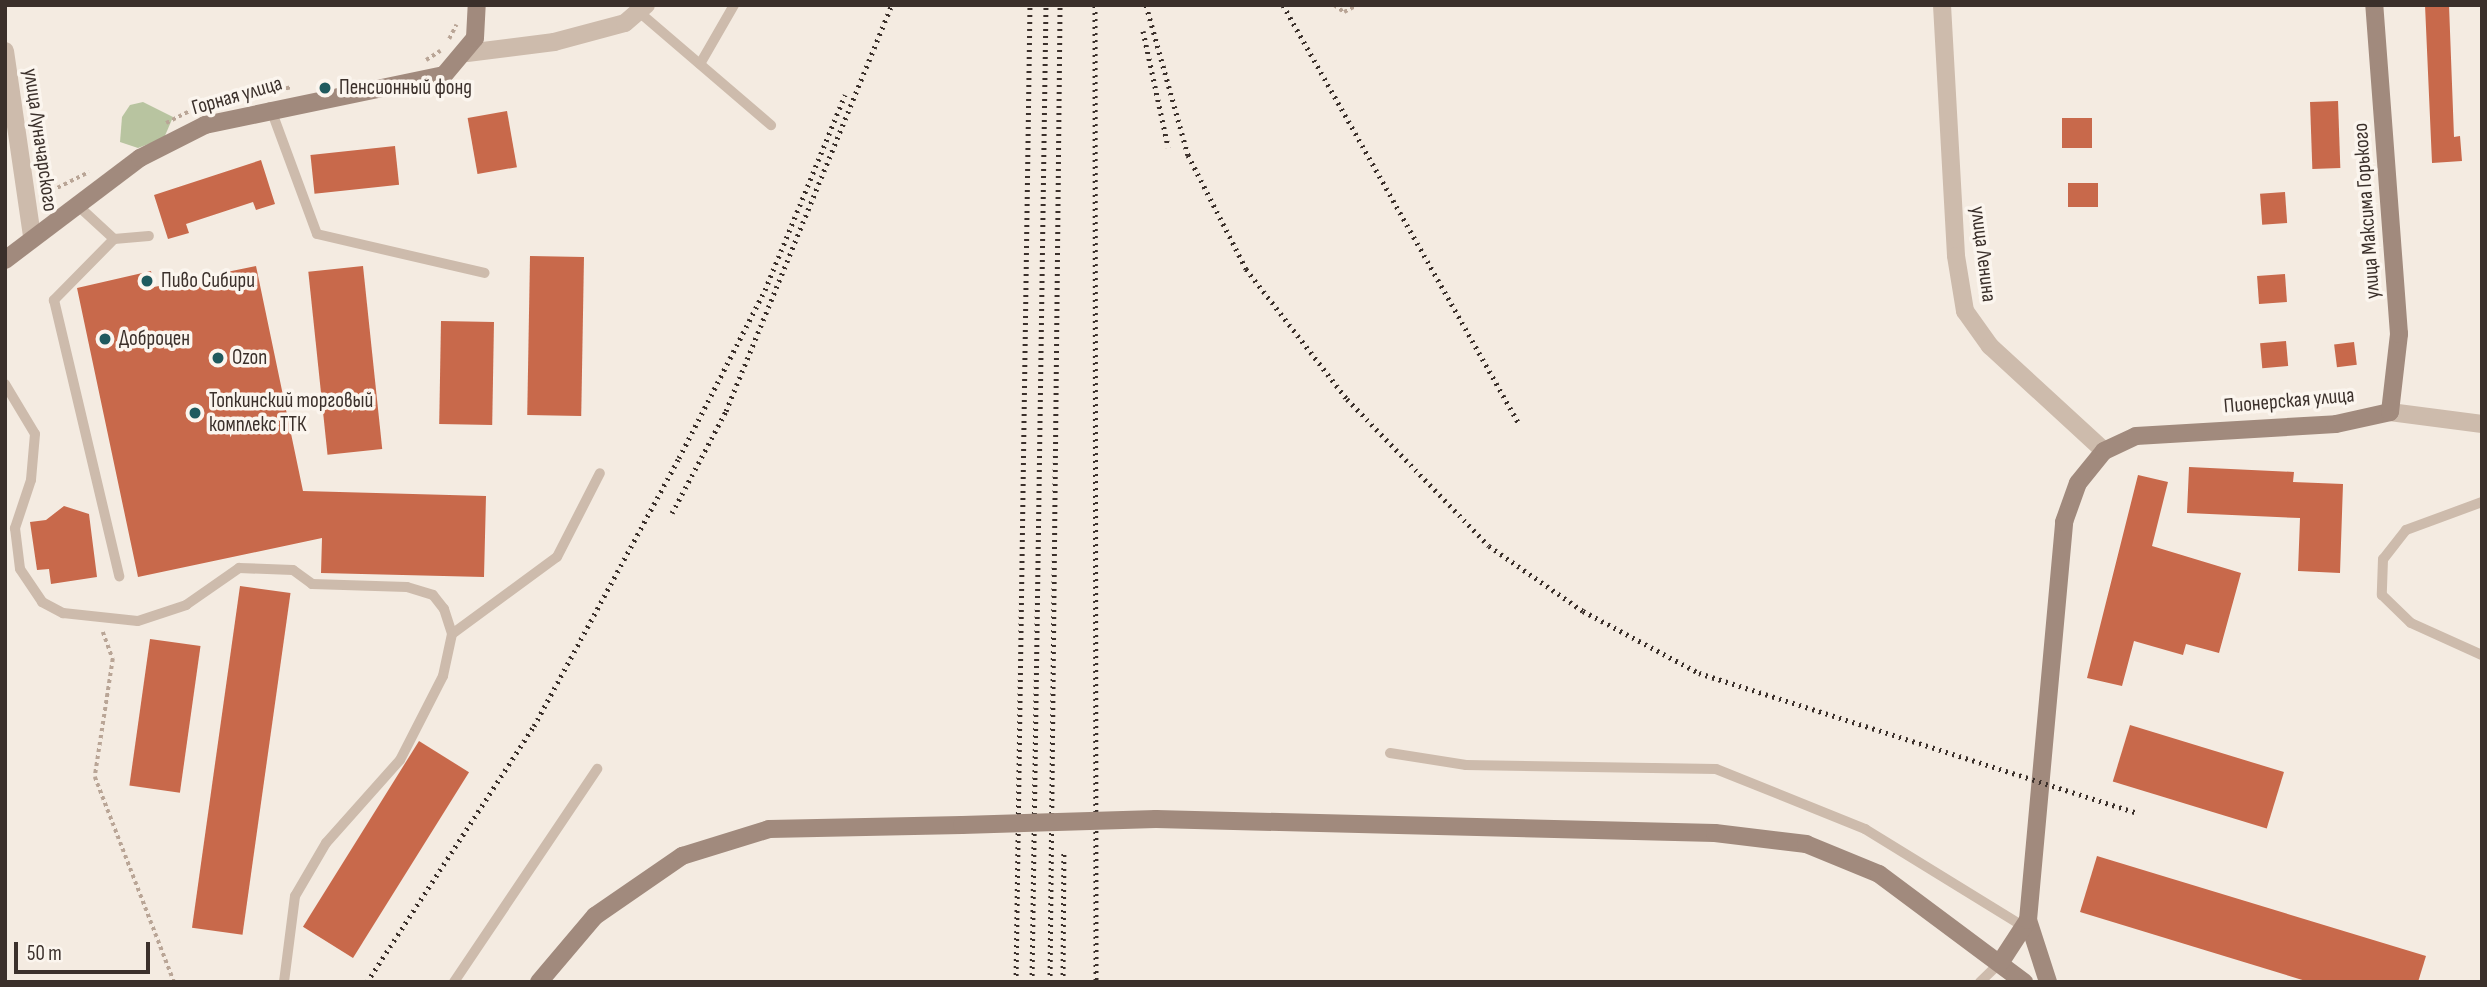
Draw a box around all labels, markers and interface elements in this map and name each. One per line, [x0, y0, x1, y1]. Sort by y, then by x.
street label: улица Луначарского [17, 67, 63, 213]
street label: Горная улица [189, 71, 285, 121]
place label: Пенсионный фонд [339, 75, 472, 101]
marker: Пенсионный фонд [317, 80, 333, 96]
street label: улица Максима Горького [2348, 122, 2386, 300]
street label: улица Ленина [1965, 205, 2001, 303]
place label: Пиво Сибири [161, 268, 255, 294]
marker: Пиво Сибири [139, 273, 155, 289]
place label: Доброцен [119, 326, 190, 352]
marker: Доброцен [97, 331, 113, 347]
place label: Ozon [232, 345, 267, 371]
marker: Ozon [210, 350, 226, 366]
street label: Пионерская улица [2223, 383, 2355, 419]
place label: Топкинский торговый комплекс ТТК [209, 388, 373, 438]
marker: Топкинский торговый комплекс ТТК [187, 405, 203, 421]
scale bar [18, 928, 154, 972]
text: 50 m [27, 941, 62, 966]

